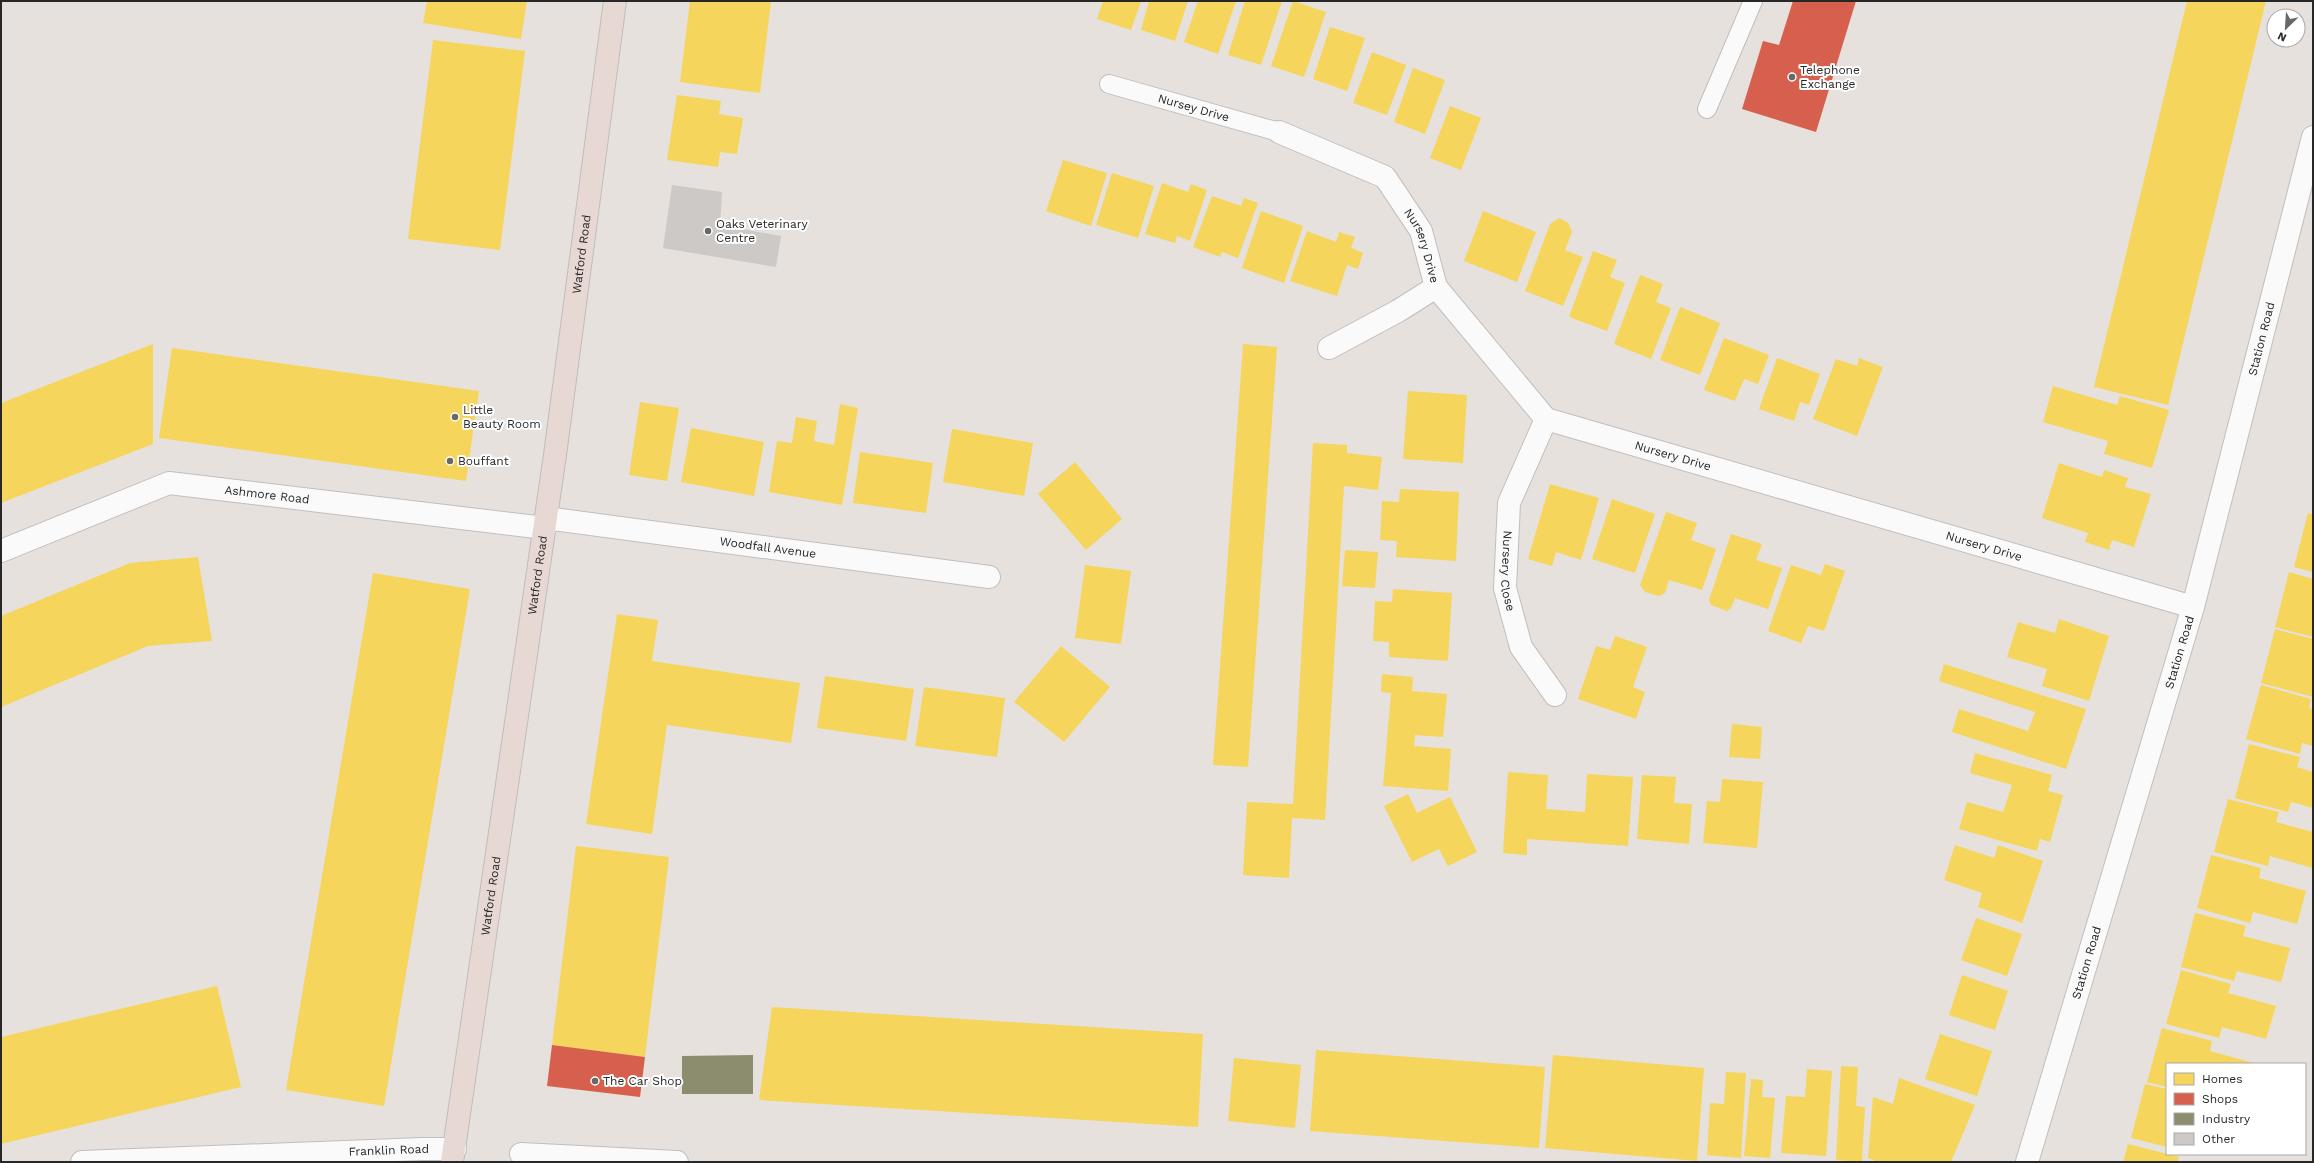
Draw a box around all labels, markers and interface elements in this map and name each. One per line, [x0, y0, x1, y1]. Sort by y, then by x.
north arrow [2266, 8, 2306, 48]
text: N [2276, 29, 2288, 44]
place label: Telephone Exchange [1800, 63, 1860, 91]
marker: Telephone Exchange [1787, 72, 1797, 82]
street label: Nursey Drive [1156, 91, 1231, 125]
street label: Nursery Drive [1401, 206, 1442, 284]
street label: Watford Road [569, 214, 594, 295]
place label: Oaks Veterinary Centre [716, 217, 809, 245]
marker: Oaks Veterinary Centre [703, 226, 713, 236]
street label: Station Road [2245, 301, 2278, 377]
place label: Little Beauty Room [463, 403, 541, 431]
marker: Little Beauty Room [450, 412, 460, 422]
street label: Nursery Drive [1633, 438, 1713, 474]
place label: Bouffant [458, 454, 509, 468]
marker: Bouffant [445, 456, 455, 466]
street label: Ashmore Road [224, 483, 310, 507]
street label: Nursery Drive [1944, 529, 2024, 564]
street label: Nursery Close [1498, 530, 1518, 613]
street label: Woodfall Avenue [719, 534, 817, 561]
street label: Watford Road [525, 535, 550, 616]
street label: Station Road [2162, 614, 2197, 691]
street label: Watford Road [478, 855, 503, 936]
street label: Station Road [2069, 925, 2104, 1001]
legend [2166, 1063, 2306, 1155]
text: Homes [2202, 1072, 2243, 1086]
place label: The Car Shop [603, 1074, 682, 1088]
marker: The Car Shop [590, 1076, 600, 1086]
text: Shops [2202, 1092, 2238, 1106]
text: Industry [2202, 1112, 2251, 1126]
text: Other [2202, 1132, 2235, 1146]
street label: Franklin Road [348, 1142, 429, 1159]

